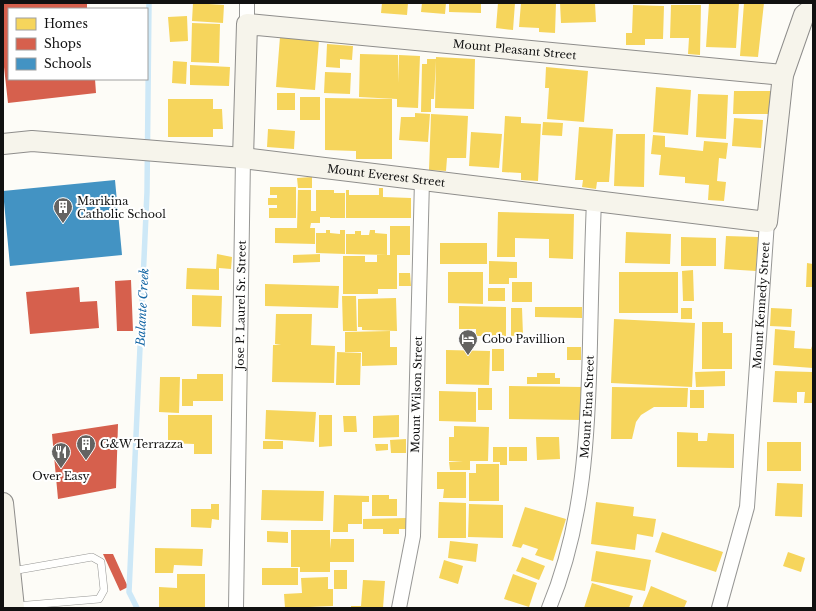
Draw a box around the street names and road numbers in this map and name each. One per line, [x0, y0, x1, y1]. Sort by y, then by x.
street label: Mount Pleasant Street [452, 37, 578, 62]
street label: Mount Everest Street [326, 161, 447, 190]
street label: Jose P. Laurel Sr. Street [233, 239, 249, 372]
street label: Mount Kennedy Street [750, 240, 773, 370]
street label: Mount Wilson Street [408, 335, 425, 453]
street label: Mount Etna Street [577, 354, 597, 459]

